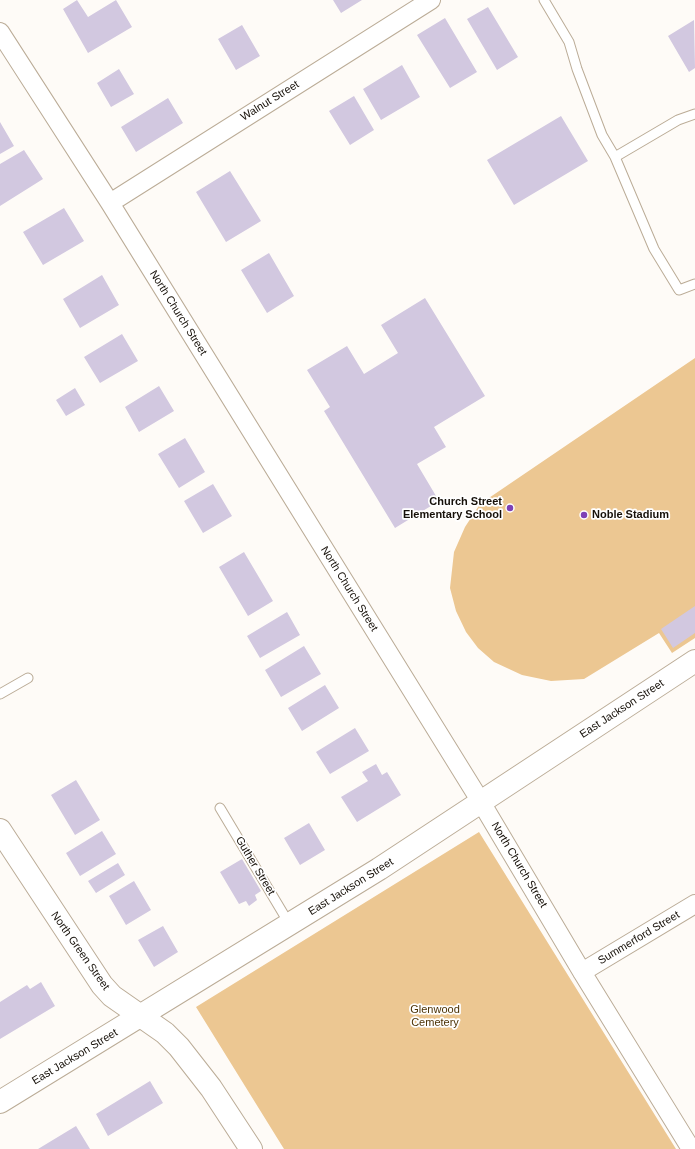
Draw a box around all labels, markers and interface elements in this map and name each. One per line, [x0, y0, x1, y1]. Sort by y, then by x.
street label: Walnut Street [238, 78, 302, 124]
street label: North Church Street [146, 268, 210, 358]
place label: Church Street Elementary School [403, 495, 502, 521]
marker: Church Street Elementary School [505, 503, 515, 513]
place label: Noble Stadium [592, 508, 669, 522]
marker: Noble Stadium [579, 510, 589, 520]
street label: North Church Street [317, 544, 381, 634]
street label: East Jackson Street [577, 677, 667, 741]
street label: North Church Street [488, 820, 550, 910]
street label: Guther Street [232, 834, 278, 898]
street label: East Jackson Street [306, 855, 396, 919]
street label: Summerford Street [596, 908, 682, 968]
street label: North Green Street [48, 909, 112, 993]
park label: Glenwood Cemetery [410, 1003, 460, 1029]
street label: East Jackson Street [30, 1026, 120, 1088]

